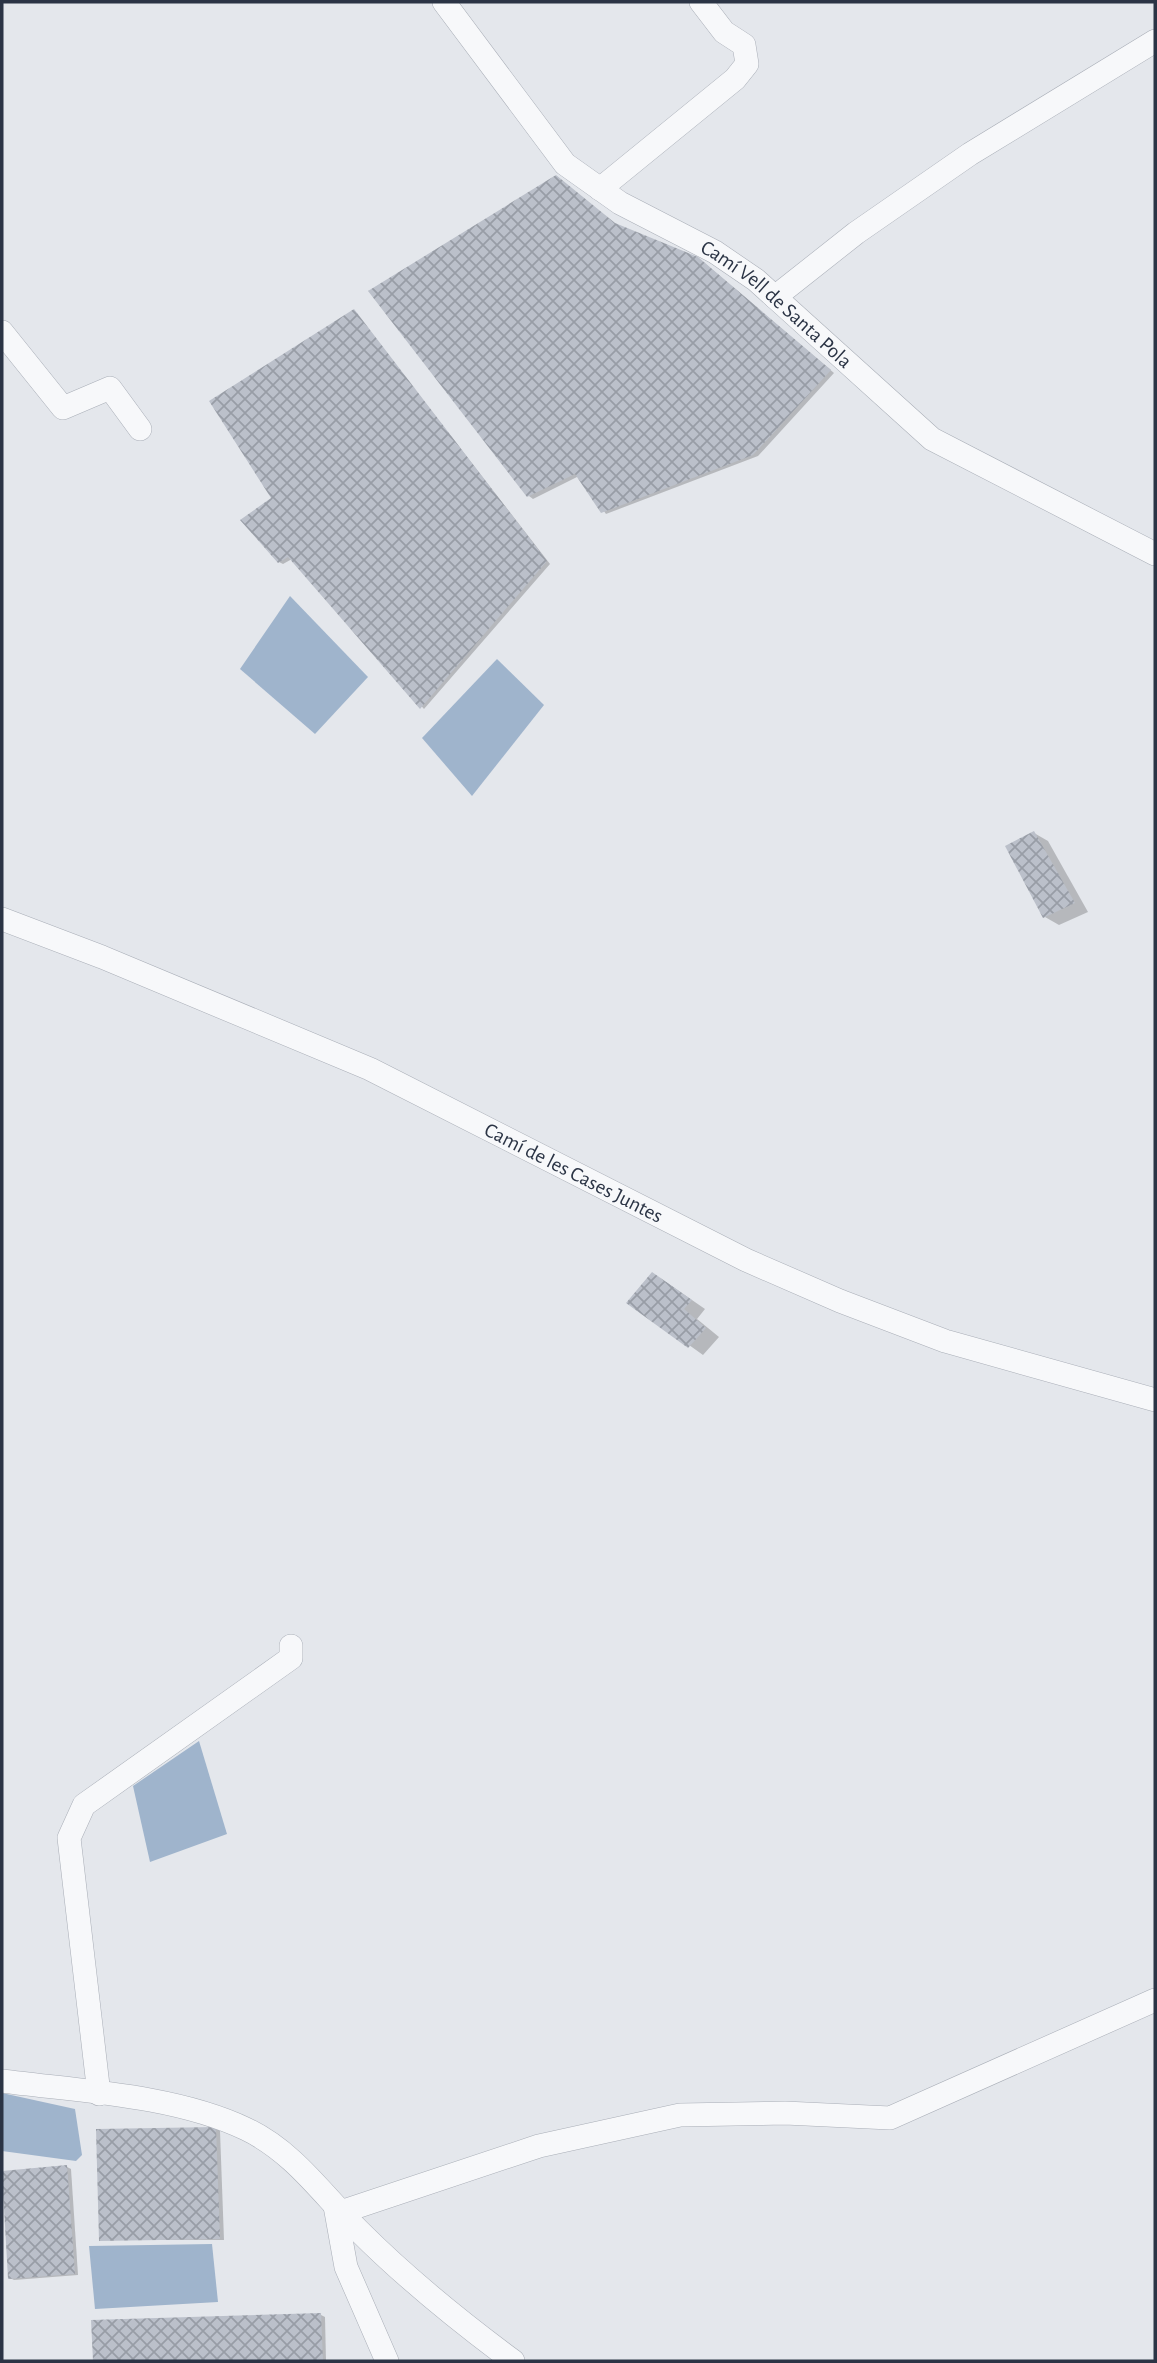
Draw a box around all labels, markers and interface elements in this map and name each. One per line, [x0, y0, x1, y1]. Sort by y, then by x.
street label: Camí Vell de Santa Pola [698, 236, 856, 372]
street label: Camí de les Cases Juntes [481, 1119, 666, 1226]

